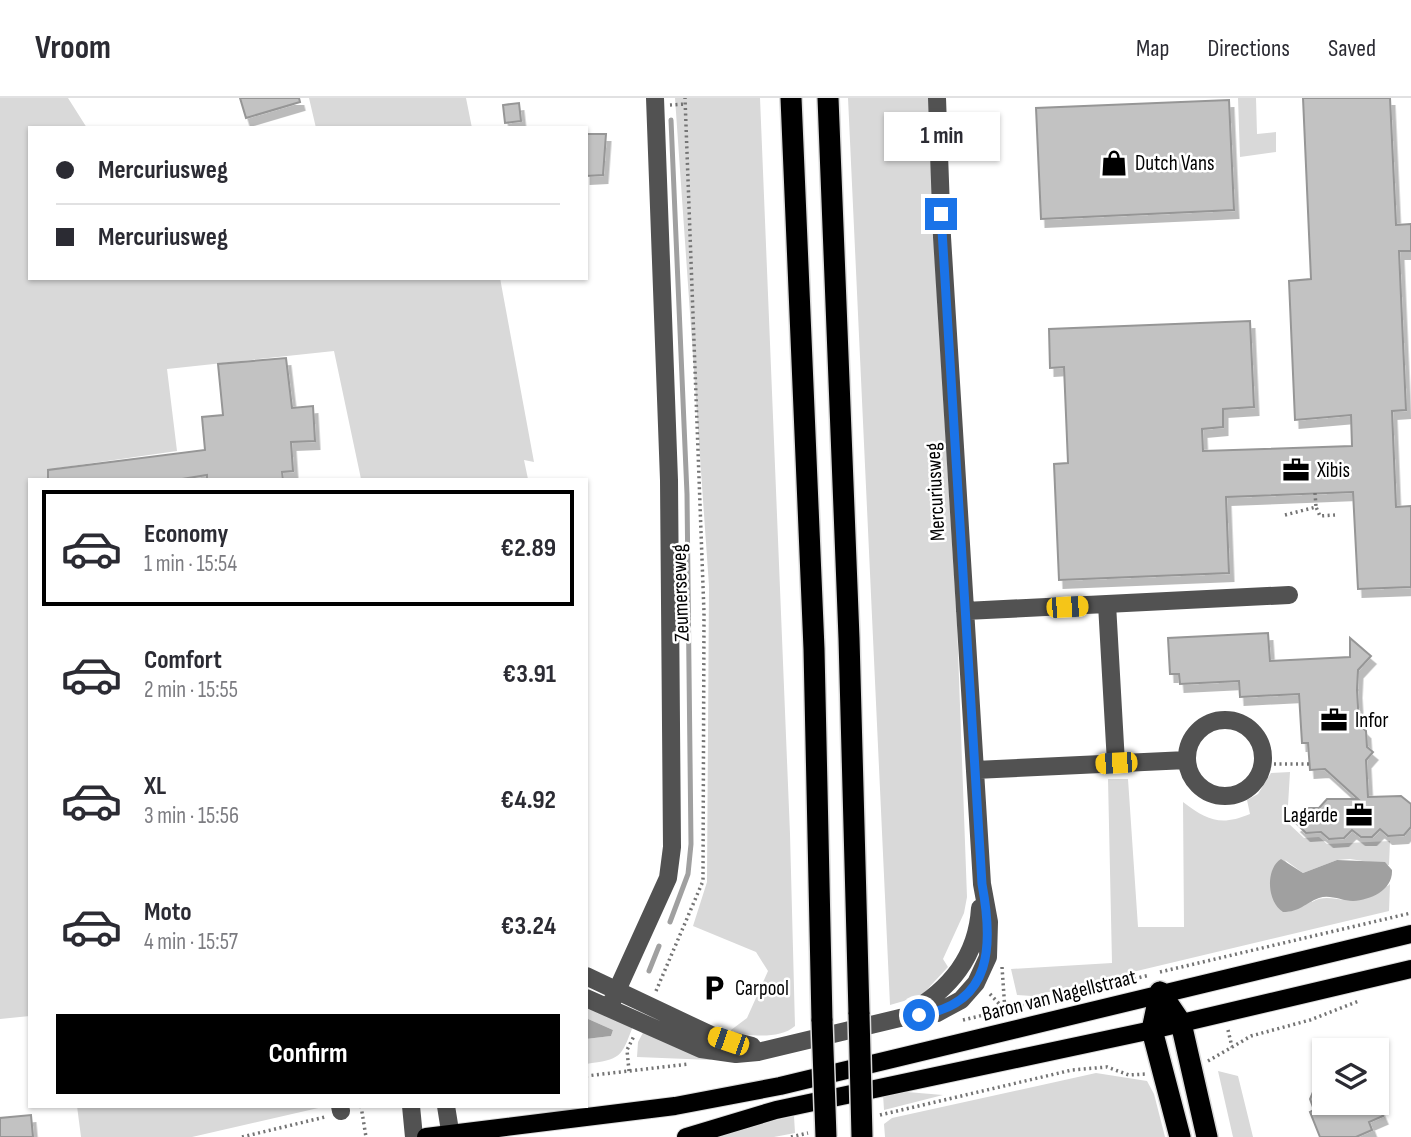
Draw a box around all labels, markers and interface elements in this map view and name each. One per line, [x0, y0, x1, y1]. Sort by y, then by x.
text: Vroom [35, 28, 111, 68]
text: Map [1136, 34, 1169, 63]
text: Directions [1207, 34, 1290, 63]
text: Saved [1328, 34, 1376, 63]
callout: 1 min [883, 113, 999, 162]
text: 1 min [921, 122, 963, 150]
shop icon: Dutch Vans [1099, 148, 1129, 178]
place label: Dutch Vans [1135, 151, 1215, 176]
text: Mercuriusweg [98, 155, 228, 186]
route end [925, 198, 957, 230]
text: Mercuriusweg [98, 222, 228, 253]
street label: Mercuriusweg [920, 442, 951, 542]
office icon: Xibis [1281, 455, 1311, 485]
place label: Xibis [1316, 458, 1350, 483]
icon: car [60, 517, 123, 580]
text: Economy [144, 519, 228, 550]
text: €2.89 [500, 533, 556, 564]
street label: Zeumerseweg [666, 544, 695, 642]
text: 1 min · 15:54 [144, 550, 237, 578]
car [1046, 595, 1089, 619]
icon: car [60, 643, 123, 706]
text: Comfort [144, 645, 222, 676]
text: €3.91 [503, 659, 556, 690]
text: 2 min · 15:55 [144, 676, 238, 704]
office icon: Infor [1319, 705, 1349, 735]
place label: Infor [1355, 708, 1389, 733]
car [1095, 751, 1138, 775]
icon: car [60, 769, 123, 832]
text: XL [144, 771, 166, 802]
text: €4.92 [501, 785, 556, 816]
office icon: Lagarde [1344, 800, 1374, 830]
text: 3 min · 15:56 [144, 802, 239, 830]
place label: Lagarde [1283, 803, 1338, 828]
icon: car [60, 895, 123, 958]
text: Moto [144, 897, 192, 928]
text: €3.24 [501, 911, 556, 942]
text: 4 min · 15:57 [144, 928, 238, 956]
street label: Baron van Nagellstraat [979, 964, 1139, 1027]
parking icon: Carpool [699, 973, 729, 1003]
place label: Carpool [735, 976, 789, 1001]
route start [903, 999, 935, 1031]
button: Confirm [56, 1014, 560, 1094]
car [705, 1024, 752, 1058]
map controls [1312, 1038, 1389, 1115]
button: layers [1312, 1038, 1389, 1115]

